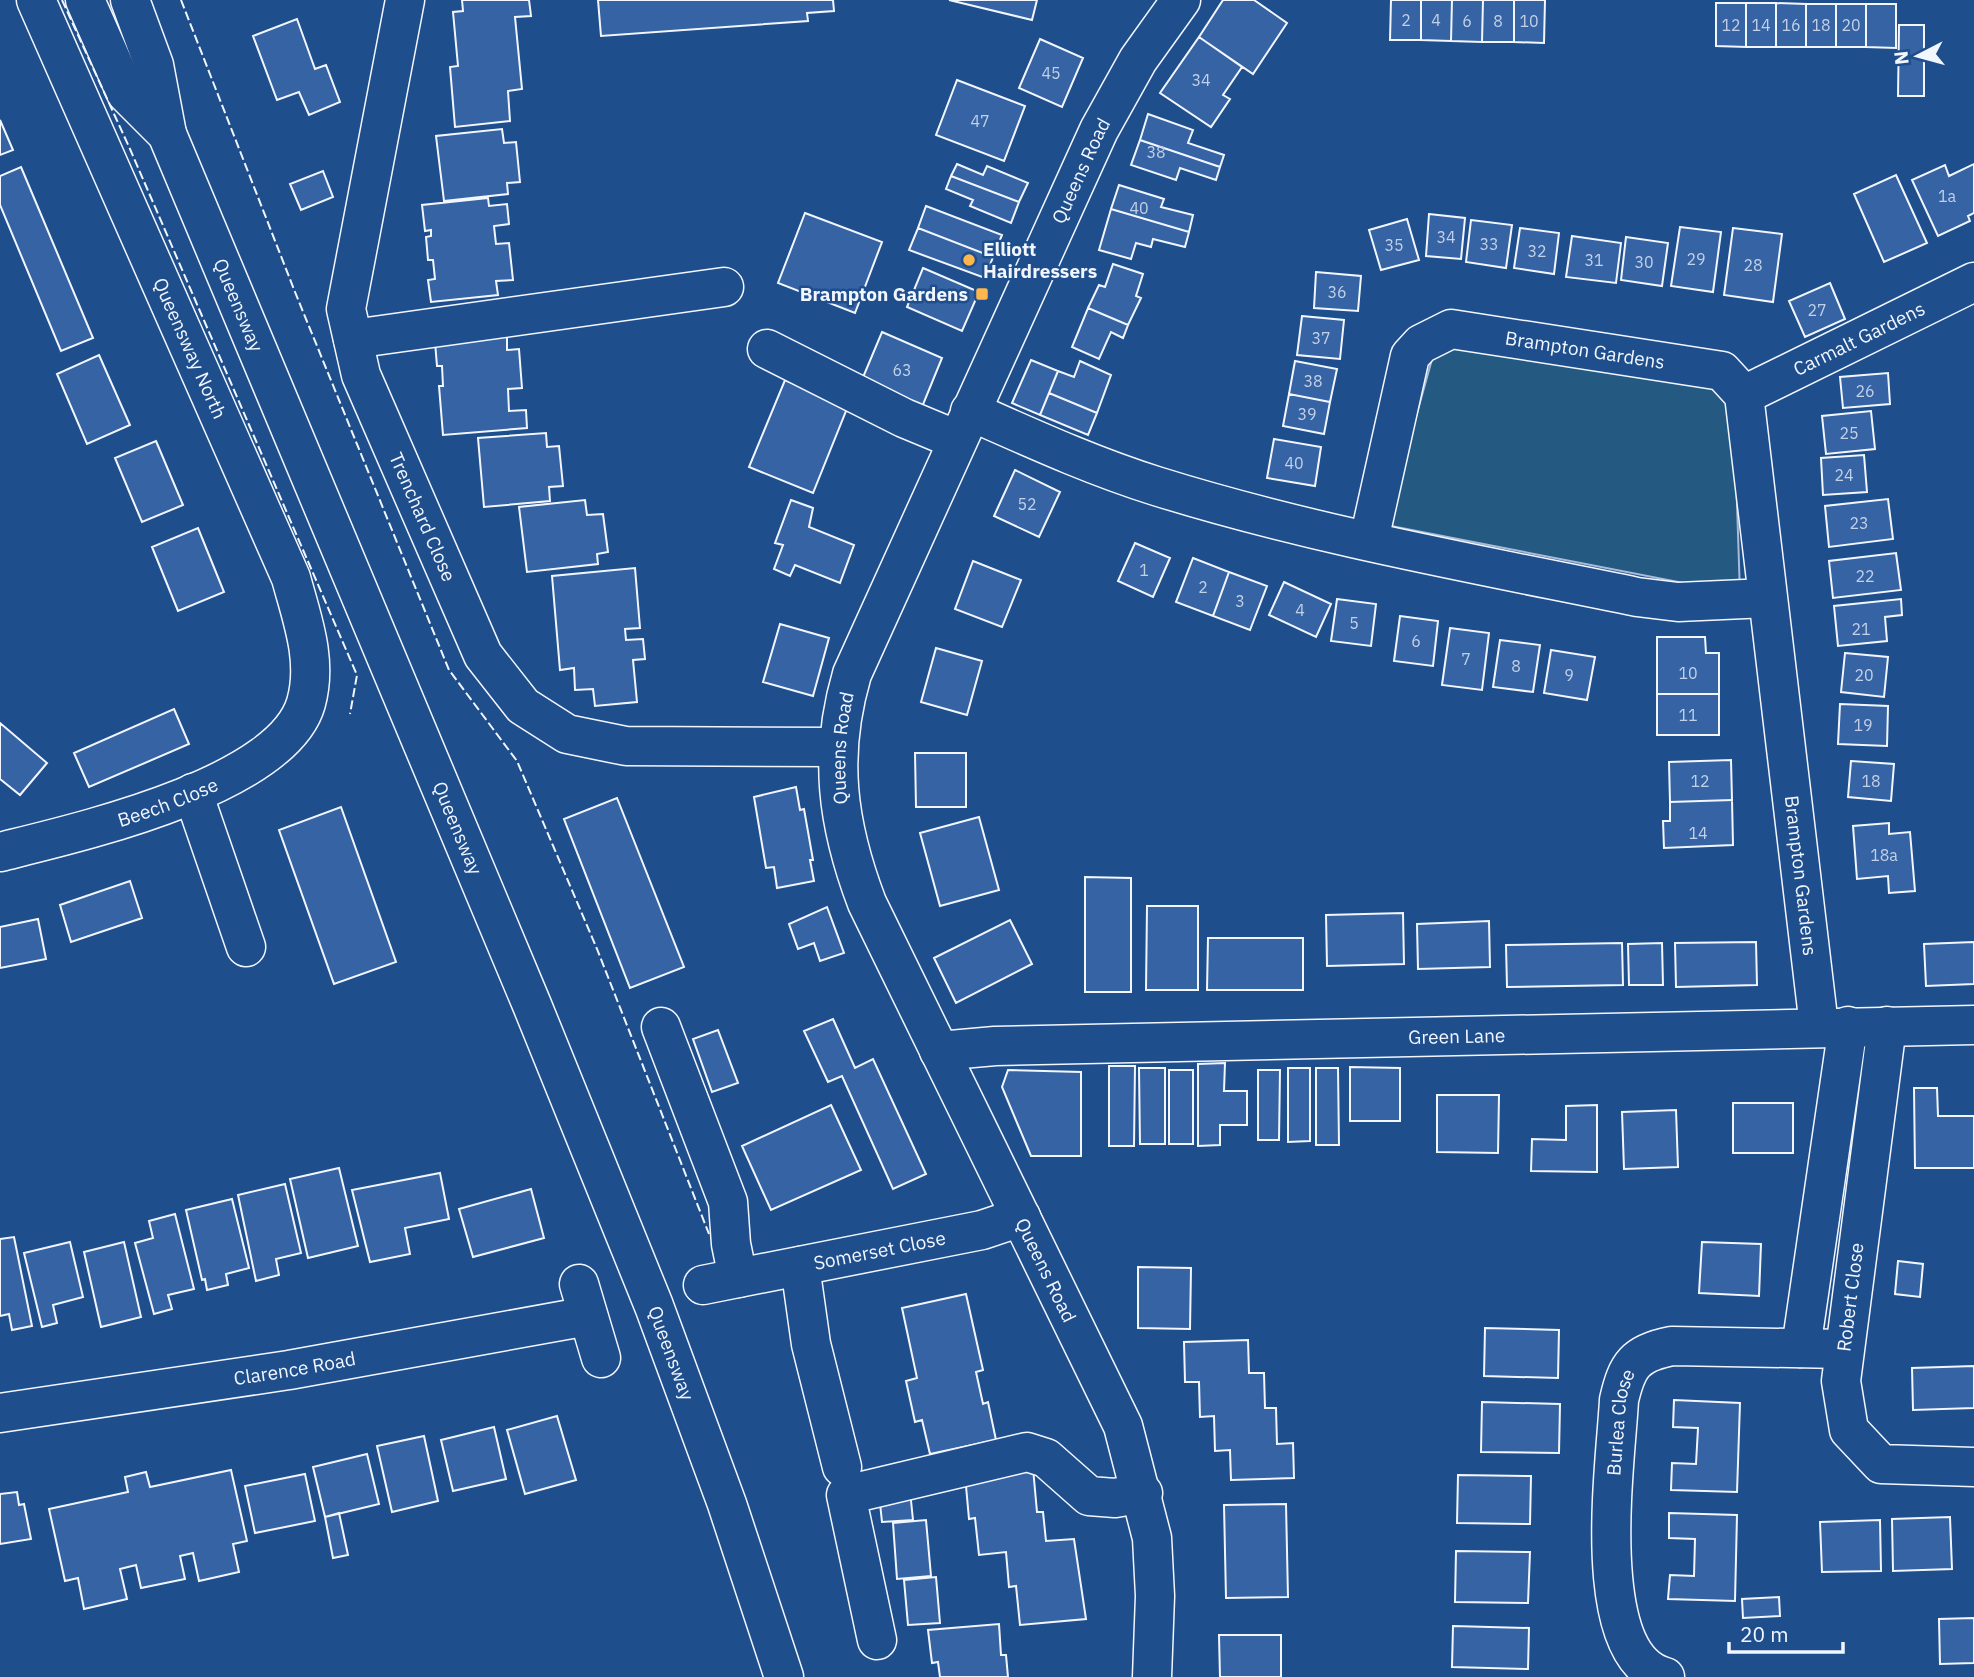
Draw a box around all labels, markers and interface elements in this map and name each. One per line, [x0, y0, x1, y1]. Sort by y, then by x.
house number: 2 [1401, 10, 1411, 30]
house number: 4 [1431, 10, 1441, 30]
house number: 6 [1462, 11, 1472, 31]
house number: 8 [1493, 11, 1503, 31]
house number: 10 [1519, 11, 1539, 31]
house number: 12 [1721, 15, 1741, 35]
house number: 14 [1751, 15, 1771, 35]
house number: 16 [1781, 15, 1801, 35]
house number: 18 [1811, 15, 1831, 35]
house number: 20 [1841, 15, 1861, 35]
north arrow [1883, 21, 1953, 91]
text: N [1888, 50, 1914, 66]
house number: 45 [1041, 63, 1061, 83]
house number: 34 [1191, 70, 1211, 90]
house number: 47 [970, 111, 990, 131]
street label: Queens Road [1046, 114, 1115, 227]
house number: 38 [1146, 142, 1166, 162]
house number: 1a [1938, 186, 1957, 206]
house number: 40 [1129, 198, 1149, 218]
house number: 34 [1436, 227, 1456, 247]
house number: 33 [1479, 234, 1499, 254]
house number: 35 [1384, 235, 1404, 255]
place label: Elliott Hairdressers [983, 237, 1097, 283]
house number: 32 [1527, 241, 1547, 261]
house number: 29 [1686, 249, 1706, 269]
house number: 31 [1584, 250, 1604, 270]
marker: Elliott Hairdressers [961, 252, 977, 268]
house number: 30 [1634, 252, 1654, 272]
street label: Queensway [208, 255, 269, 356]
house number: 28 [1743, 255, 1763, 275]
street label: Queensway North [148, 274, 232, 422]
place label: Brampton Gardens [800, 282, 968, 306]
house number: 36 [1327, 282, 1347, 302]
marker: Brampton Gardens [974, 286, 990, 302]
street label: Carmalt Gardens [1789, 296, 1929, 381]
house number: 27 [1807, 300, 1827, 320]
street label: Brampton Gardens [1504, 326, 1667, 374]
house number: 37 [1311, 328, 1331, 348]
house number: 63 [892, 360, 912, 380]
house number: 38 [1303, 371, 1323, 391]
house number: 26 [1855, 381, 1875, 401]
house number: 39 [1297, 404, 1317, 424]
house number: 25 [1839, 423, 1859, 443]
street label: Trenchard Close [384, 449, 461, 585]
house number: 40 [1284, 453, 1304, 473]
house number: 24 [1834, 465, 1854, 485]
house number: 52 [1017, 494, 1037, 514]
house number: 23 [1849, 513, 1869, 533]
house number: 1 [1139, 560, 1149, 580]
house number: 22 [1855, 566, 1875, 586]
house number: 2 [1198, 577, 1208, 597]
house number: 3 [1235, 591, 1245, 611]
house number: 4 [1295, 600, 1305, 620]
house number: 5 [1349, 613, 1359, 633]
house number: 21 [1851, 619, 1871, 639]
house number: 6 [1411, 631, 1421, 651]
house number: 7 [1461, 649, 1471, 669]
house number: 8 [1511, 656, 1521, 676]
house number: 10 [1678, 663, 1698, 683]
house number: 9 [1564, 665, 1574, 685]
house number: 20 [1854, 665, 1874, 685]
street label: Queens Road [826, 689, 859, 806]
house number: 11 [1678, 705, 1698, 725]
house number: 19 [1853, 715, 1873, 735]
house number: 12 [1690, 771, 1710, 791]
house number: 18 [1861, 771, 1881, 791]
street label: Beech Close [115, 772, 222, 832]
street label: Queensway [428, 778, 488, 879]
street label: Brampton Gardens [1780, 794, 1823, 957]
house number: 14 [1688, 823, 1708, 843]
house number: 18a [1870, 845, 1898, 865]
street label: Green Lane [1408, 1023, 1506, 1049]
street label: Queens Road [1010, 1214, 1082, 1326]
street label: Somerset Close [812, 1225, 948, 1275]
street label: Robert Close [1831, 1241, 1869, 1353]
street label: Queensway [643, 1303, 700, 1404]
street label: Clarence Road [232, 1346, 358, 1390]
street label: Burlea Close [1601, 1365, 1640, 1476]
scale bar [1729, 1610, 1843, 1654]
text: 20 m [1740, 1620, 1789, 1648]

